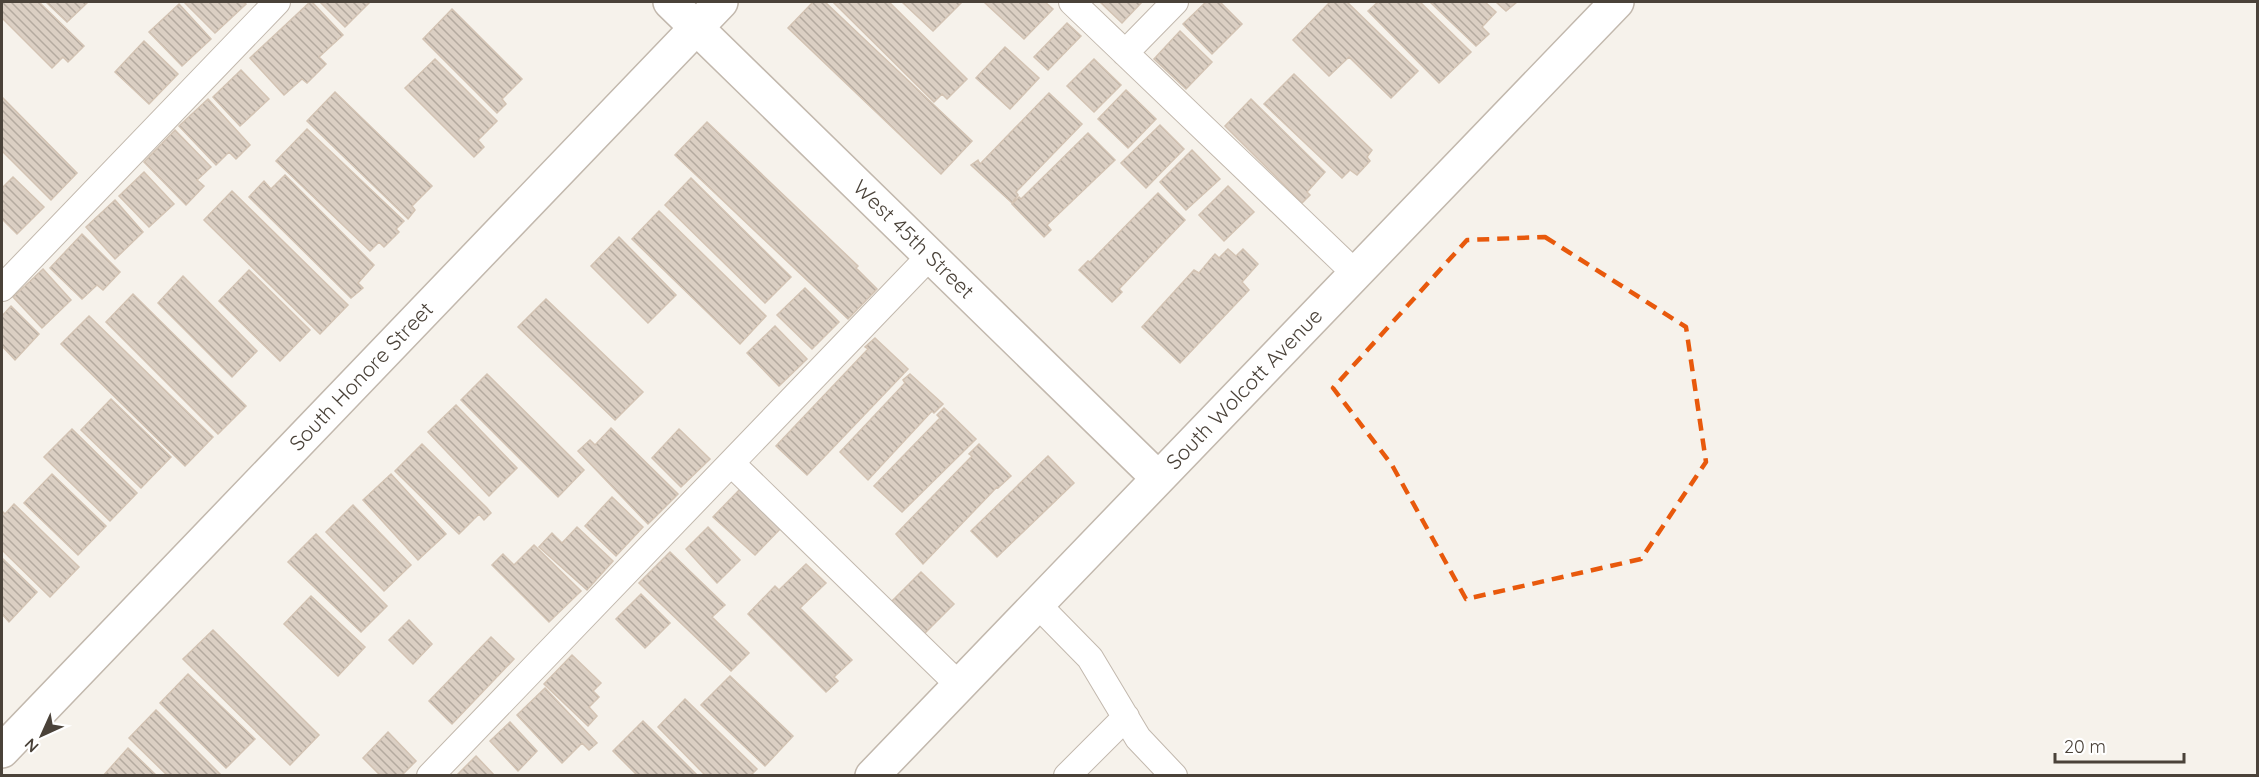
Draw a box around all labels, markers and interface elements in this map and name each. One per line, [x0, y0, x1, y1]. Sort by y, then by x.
street label: West 45th Street [848, 174, 980, 304]
street label: South Honore Street [283, 296, 438, 456]
street label: South Wolcott Avenue [1160, 302, 1327, 475]
north arrow [12, 705, 72, 765]
scale bar [2055, 726, 2184, 764]
text: N [20, 734, 43, 757]
text: 20 m [2064, 735, 2106, 758]

